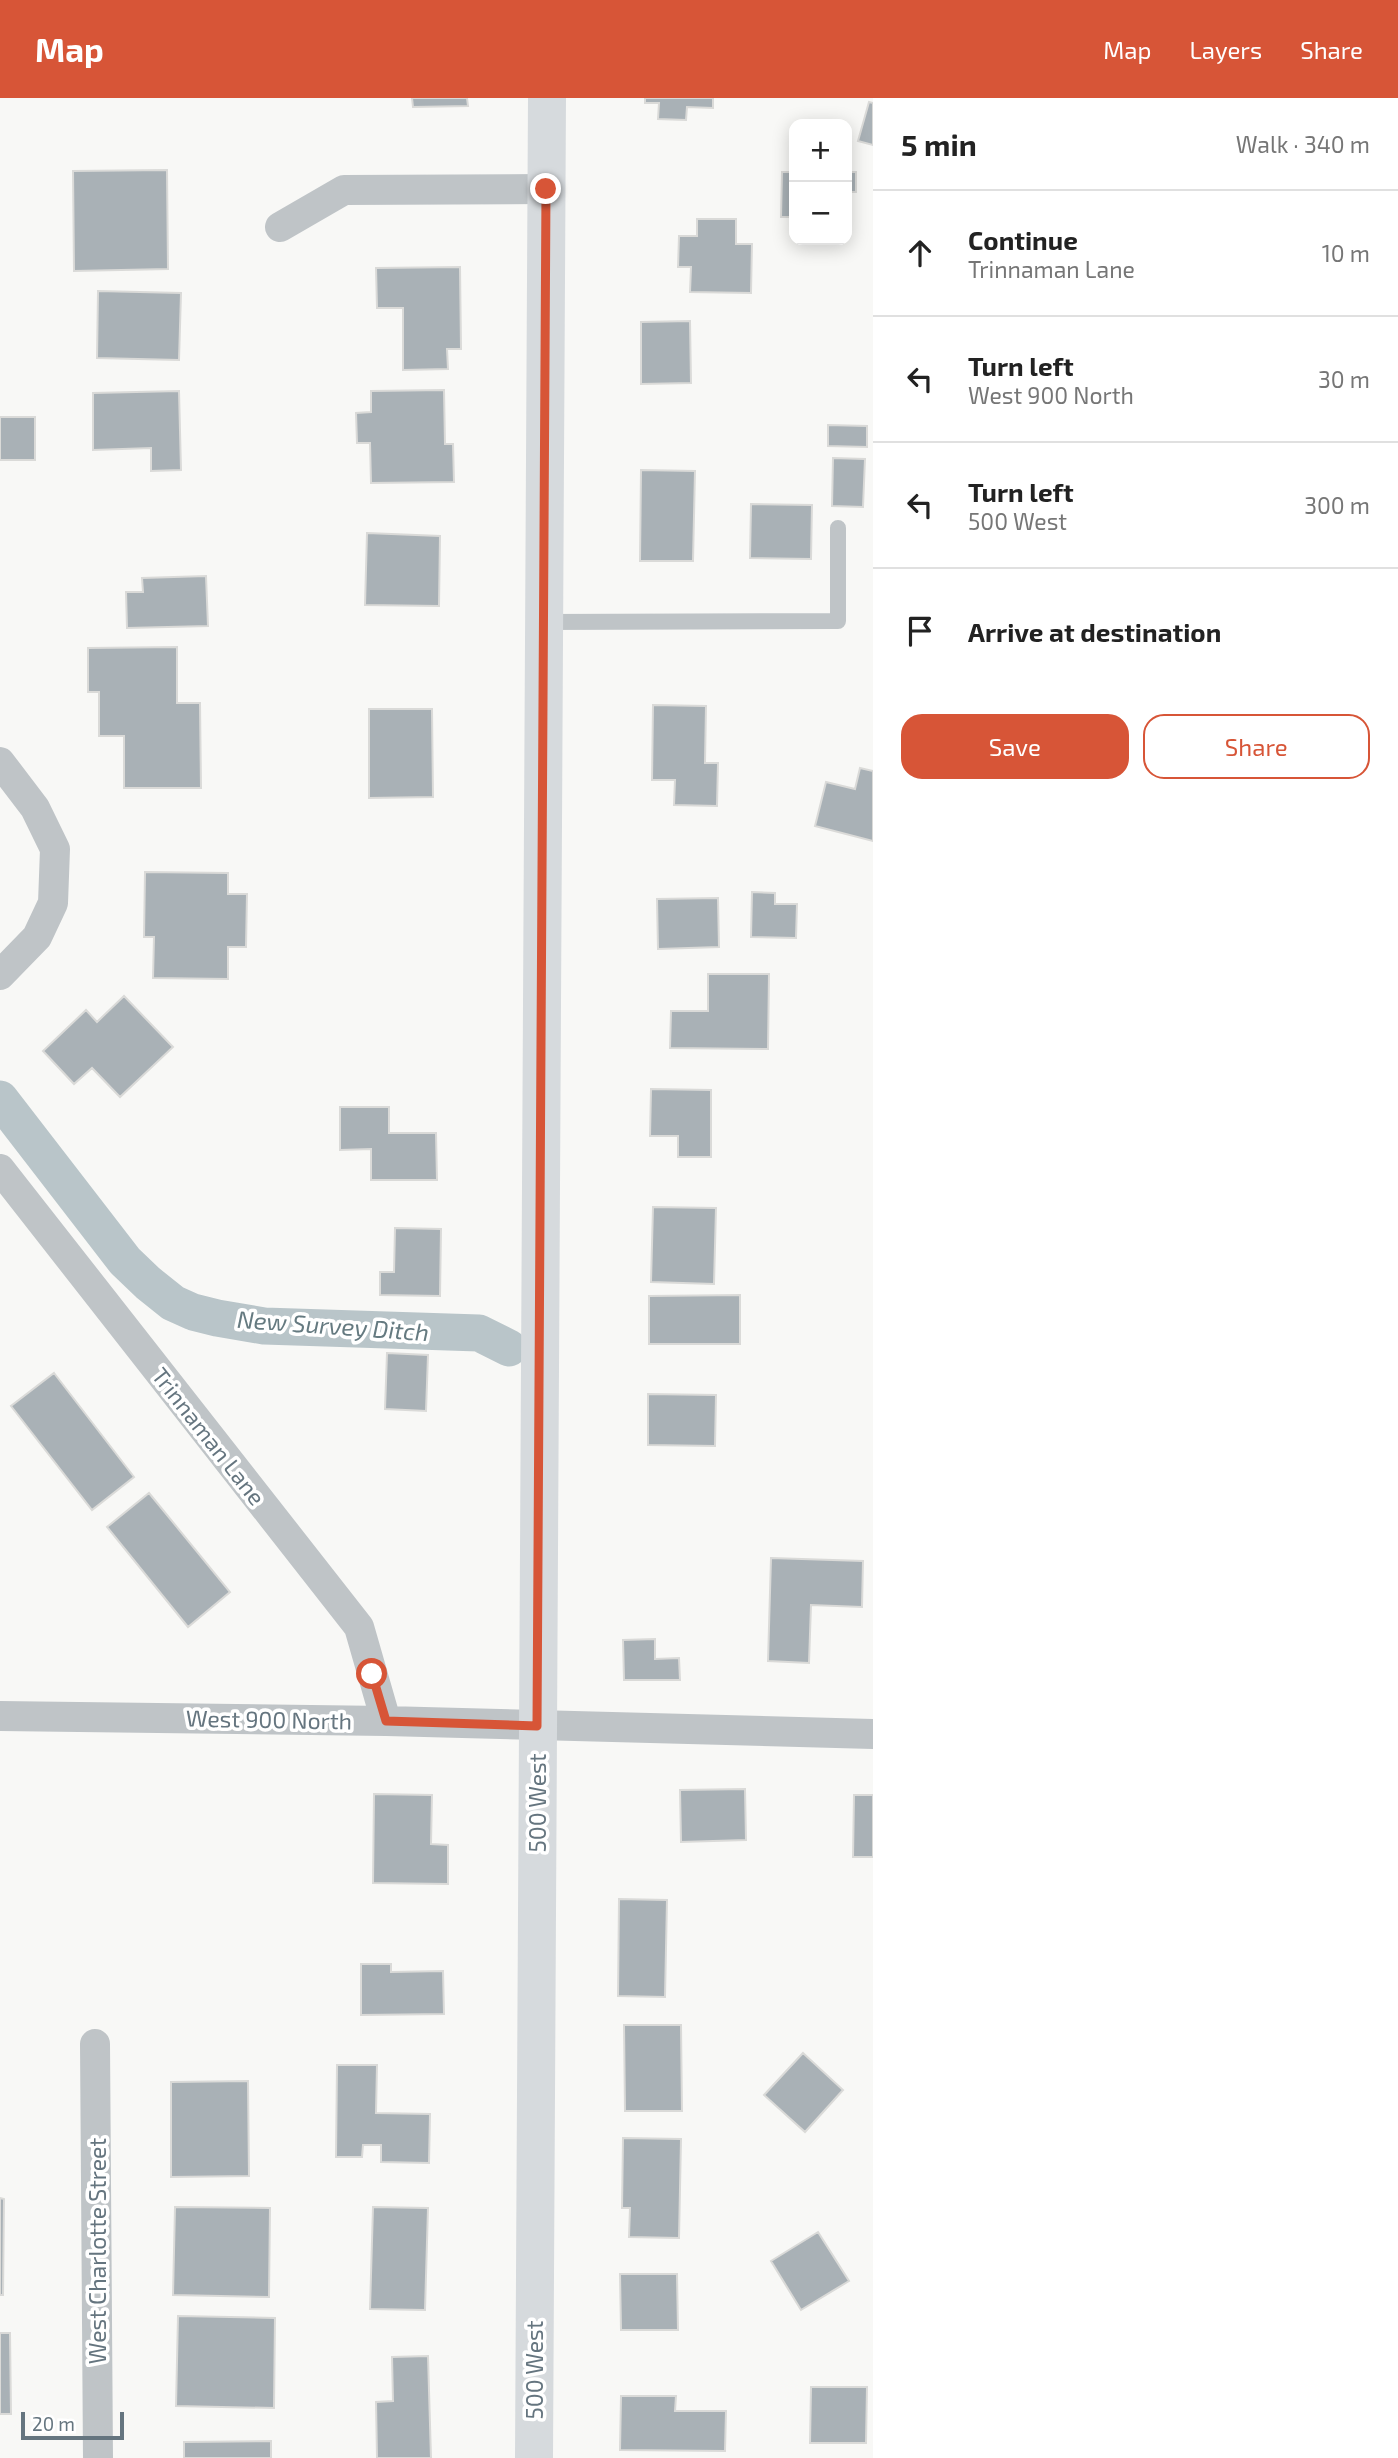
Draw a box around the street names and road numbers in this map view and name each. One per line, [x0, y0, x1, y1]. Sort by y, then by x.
street label: Trinnaman Lane [147, 1362, 271, 1510]
street label: West 900 North [186, 1704, 352, 1734]
street label: 500 West [523, 1753, 551, 1853]
street label: West Charlotte Street [83, 2138, 111, 2364]
street label: 500 West [520, 2320, 548, 2420]

